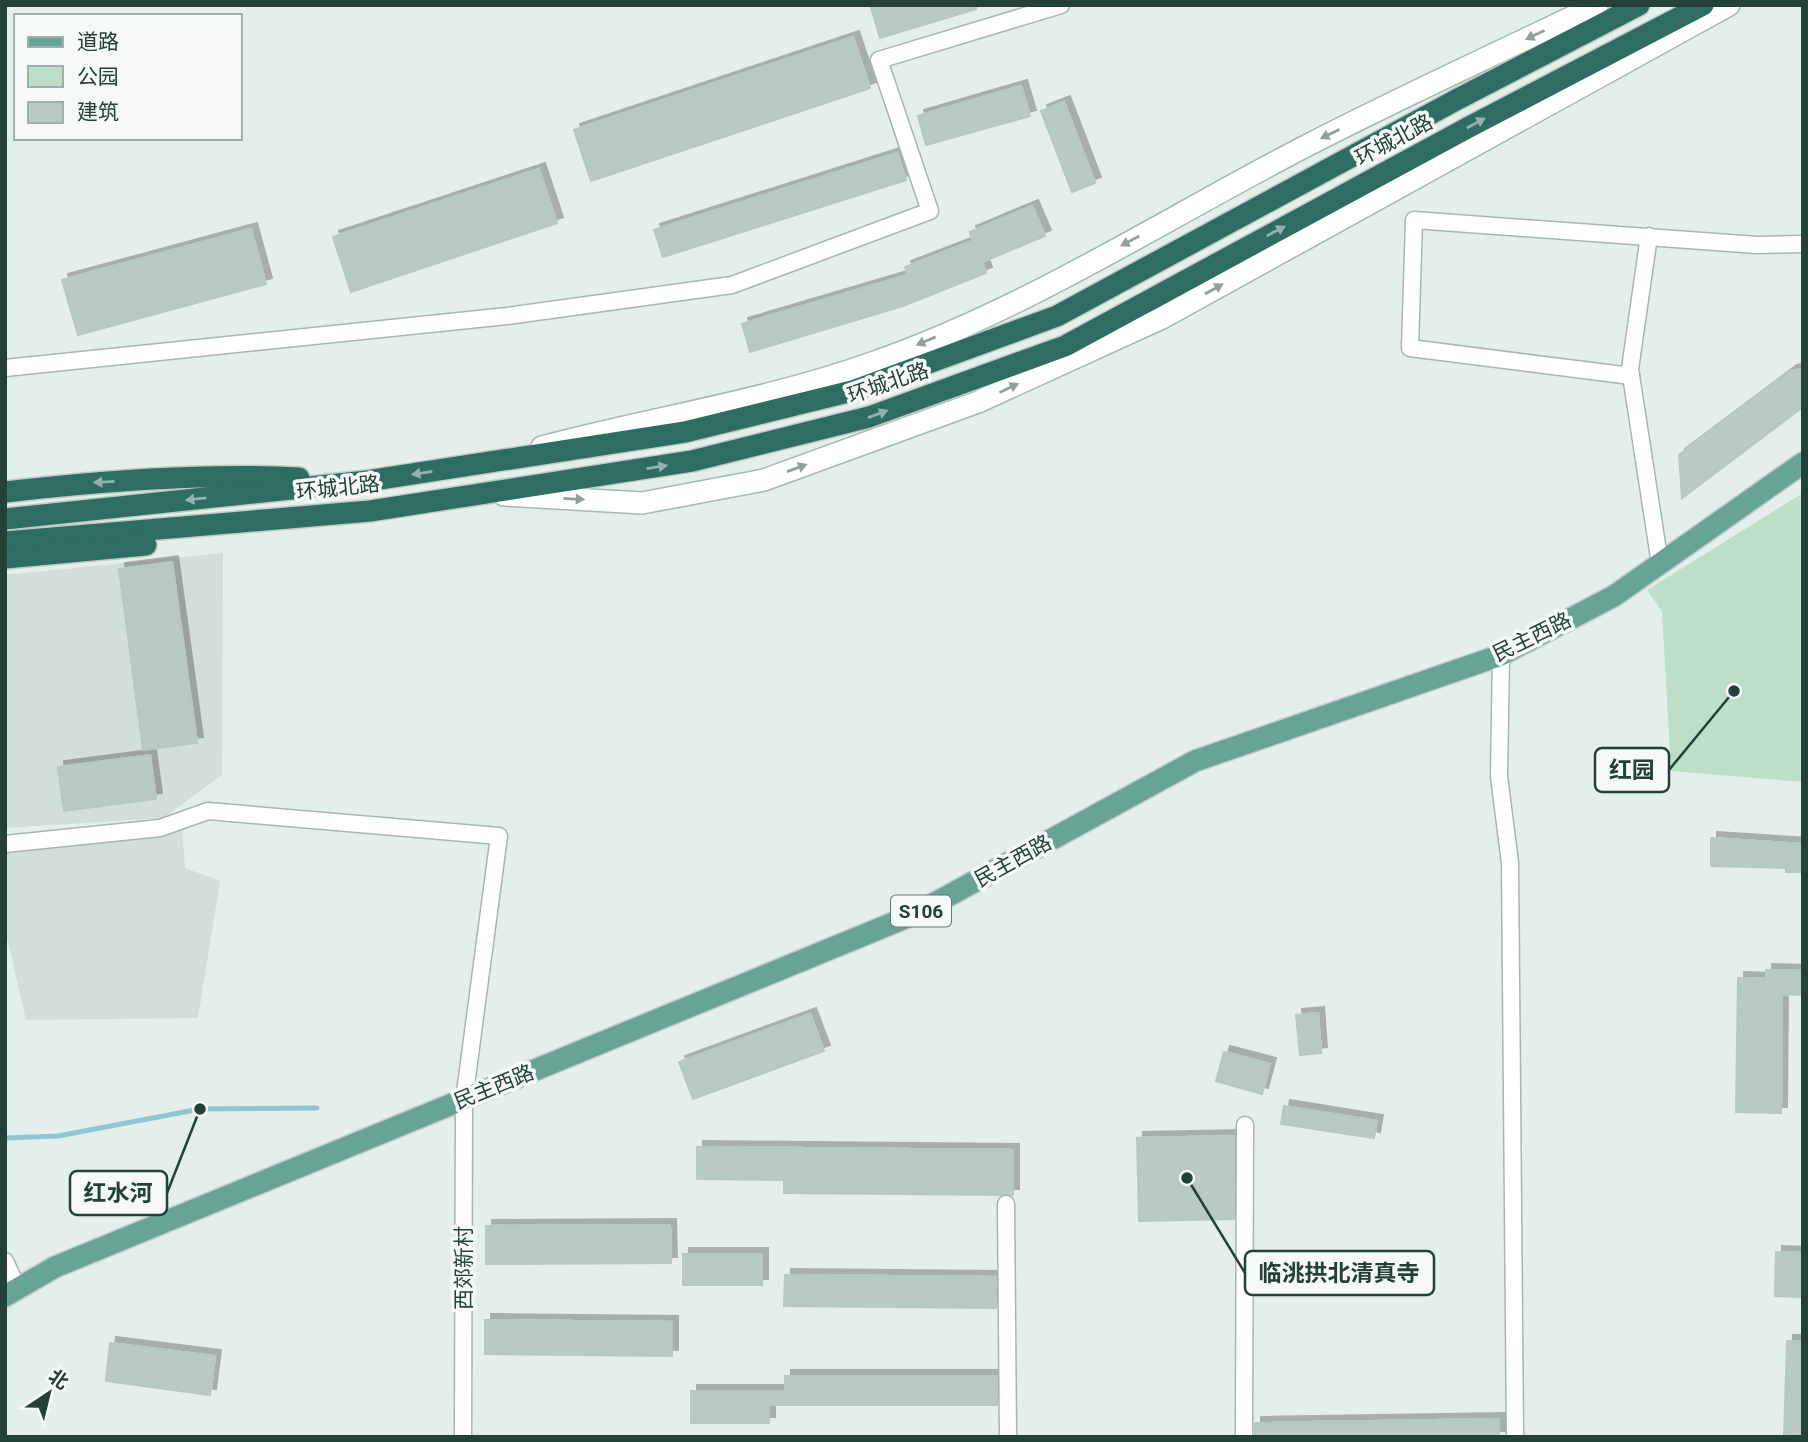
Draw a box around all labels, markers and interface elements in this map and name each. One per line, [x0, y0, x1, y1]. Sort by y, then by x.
legend [14, 14, 242, 140]
one-way arrow [1525, 29, 1545, 41]
text: 道路 [77, 30, 119, 54]
text: 公园 [77, 65, 119, 89]
text: 建筑 [77, 100, 119, 124]
street label: 环城北路 [1351, 110, 1437, 170]
one-way arrow [1466, 118, 1486, 129]
one-way arrow [1320, 128, 1340, 140]
one-way arrow [1266, 226, 1286, 238]
one-way arrow [1120, 235, 1140, 247]
one-way arrow [1205, 283, 1224, 295]
one-way arrow [915, 336, 936, 347]
street label: 环城北路 [844, 358, 932, 408]
one-way arrow [999, 382, 1020, 393]
one-way arrow [867, 408, 888, 419]
one-way arrow [646, 461, 668, 472]
one-way arrow [786, 463, 807, 474]
one-way arrow [411, 467, 433, 478]
street label: 环城北路 [295, 472, 381, 504]
one-way arrow [92, 477, 114, 488]
one-way arrow [185, 494, 207, 505]
one-way arrow [563, 494, 585, 505]
street label: 民主西路 [1489, 608, 1575, 666]
callout: 红园 [1595, 748, 1669, 792]
text: 红园 [1609, 757, 1655, 784]
street label: 民主西路 [970, 830, 1056, 892]
road number: S106 [891, 896, 951, 926]
street label: 民主西路 [451, 1060, 537, 1114]
callout: 红水河 [70, 1171, 167, 1215]
text: 红水河 [84, 1180, 153, 1207]
street label: 西郊新村 [452, 1226, 476, 1310]
callout: 临洮拱北清真寺 [1245, 1251, 1434, 1295]
text: 临洮拱北清真寺 [1259, 1260, 1420, 1287]
north arrow [14, 1358, 84, 1428]
text: 北 [44, 1365, 73, 1394]

